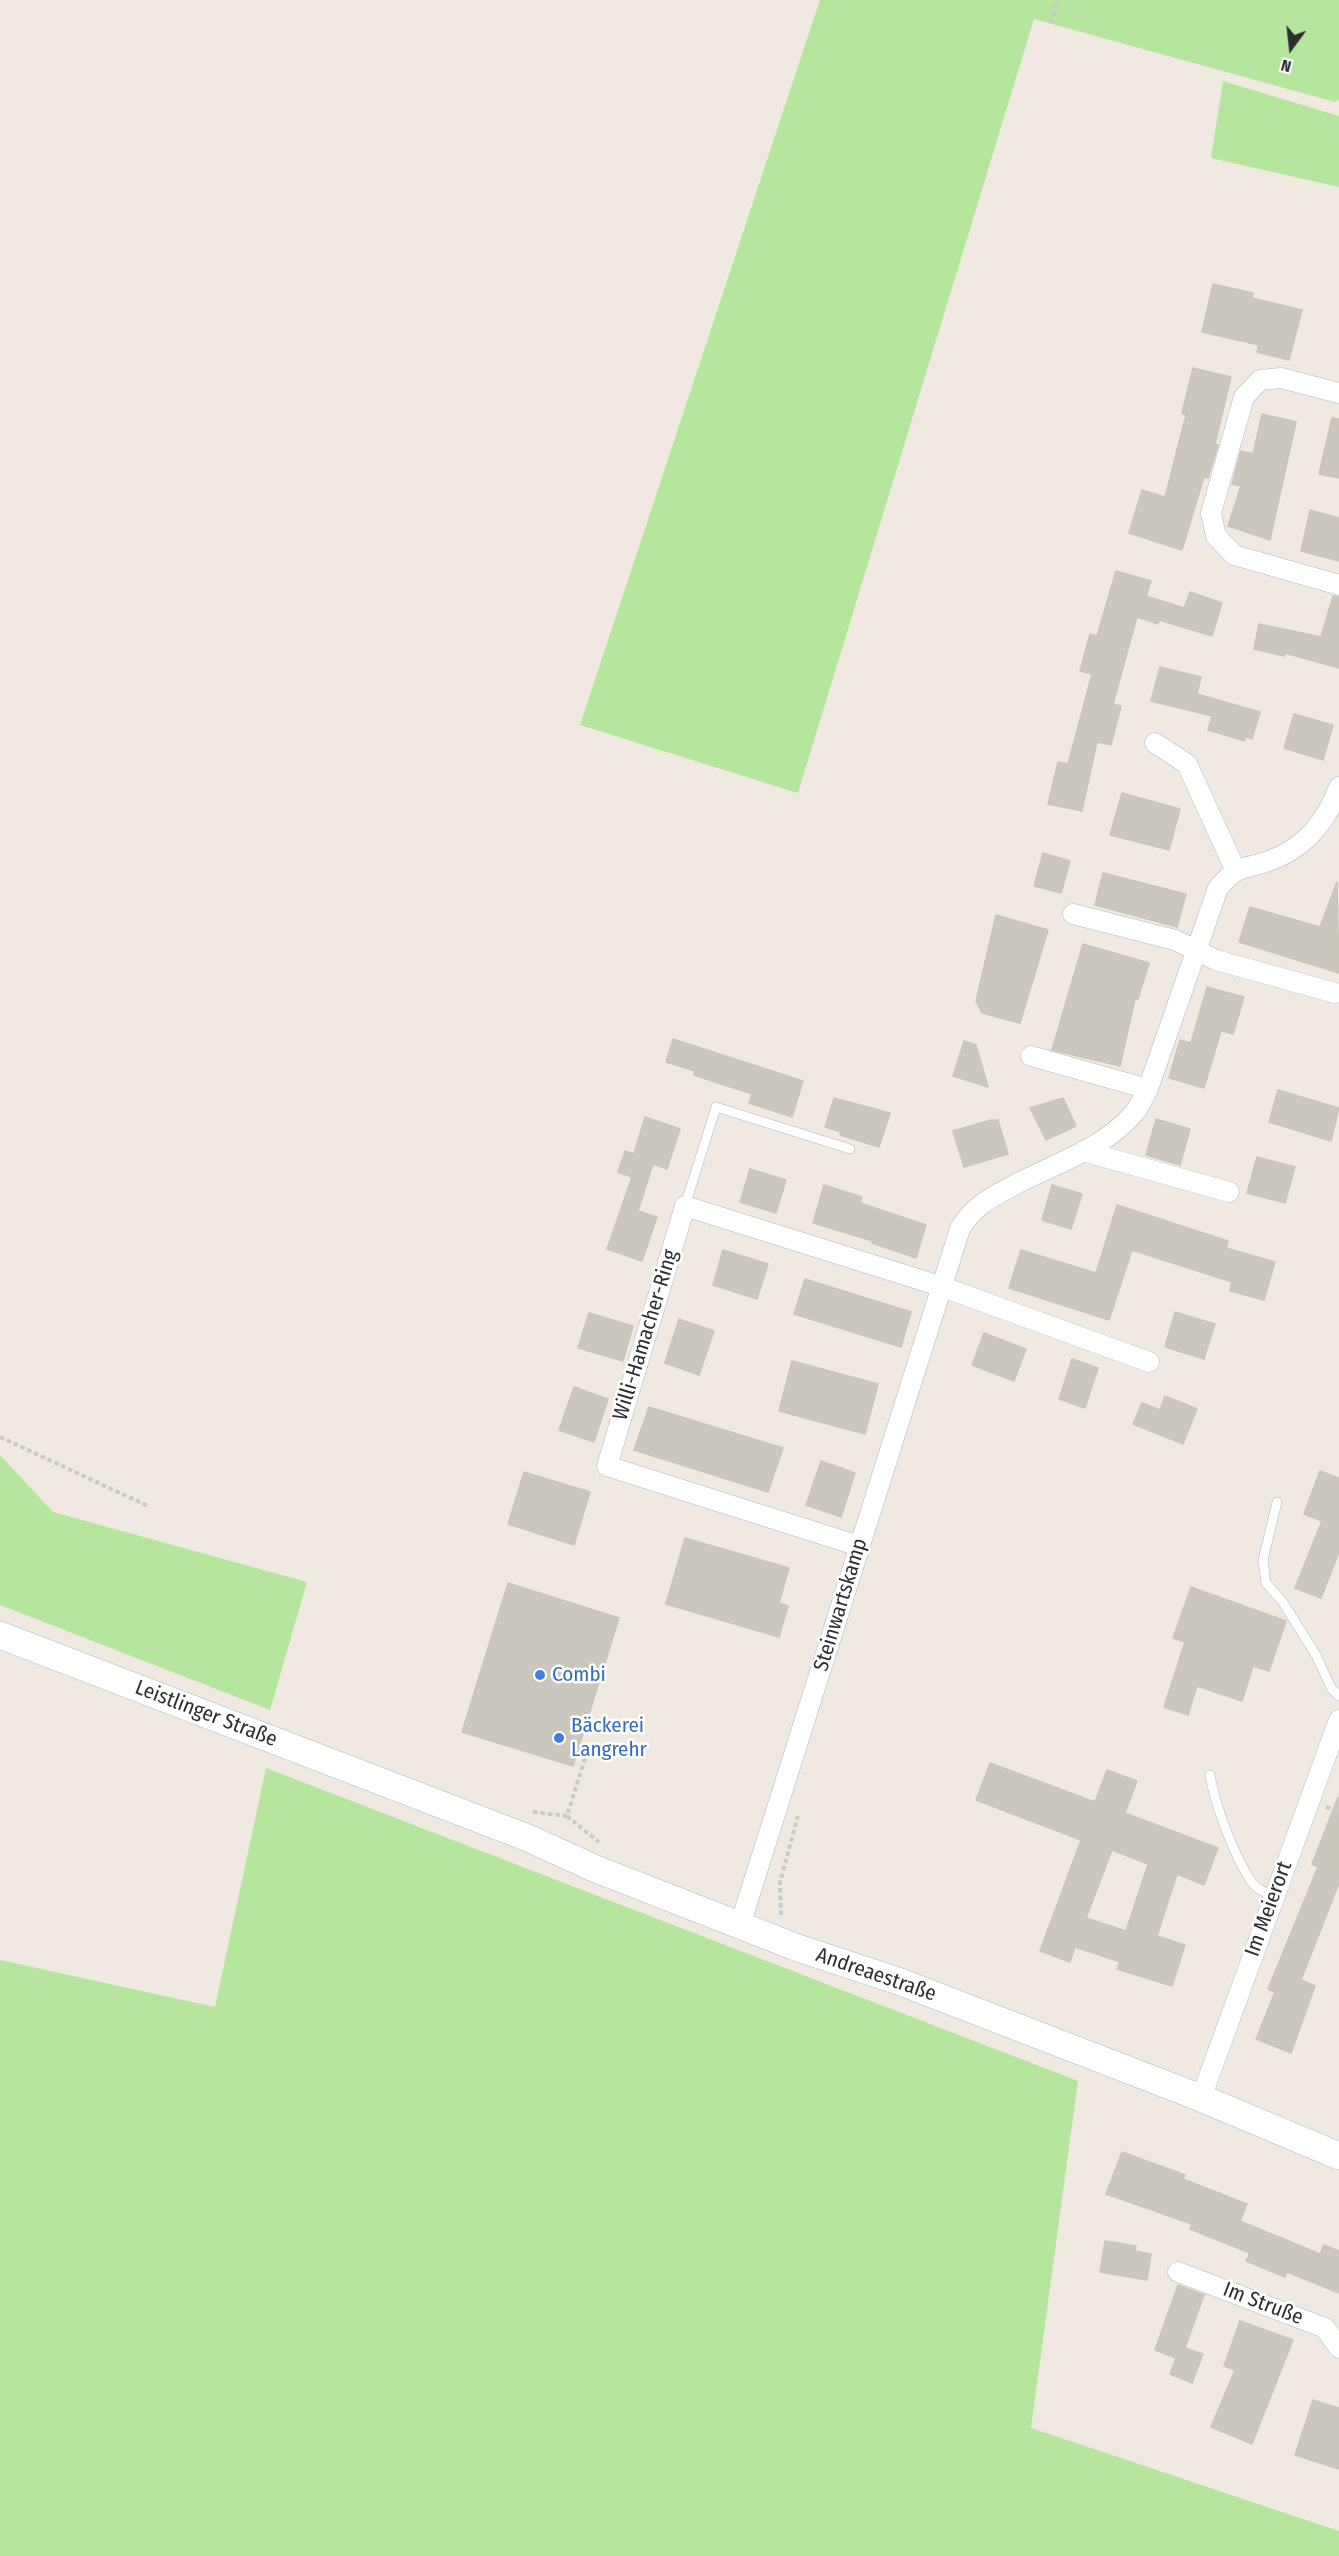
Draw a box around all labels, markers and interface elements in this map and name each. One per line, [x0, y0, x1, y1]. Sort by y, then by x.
north arrow [1261, 18, 1321, 78]
text: N [1279, 55, 1293, 76]
street label: Willi-Hamacher-Ring [608, 1247, 684, 1423]
street label: Steinwartskamp [809, 1535, 873, 1675]
place label: Combi [552, 1662, 606, 1688]
marker: Combi [533, 1668, 547, 1682]
street label: Leistlinger Straße [131, 1675, 281, 1753]
place label: Bäckerei Langrehr [571, 1713, 647, 1763]
marker: Bäckerei Langrehr [552, 1731, 566, 1745]
street label: Im Meierort [1240, 1858, 1298, 1960]
street label: Andreaestraße [813, 1943, 939, 2007]
street label: Im Struße [1219, 2277, 1307, 2331]

